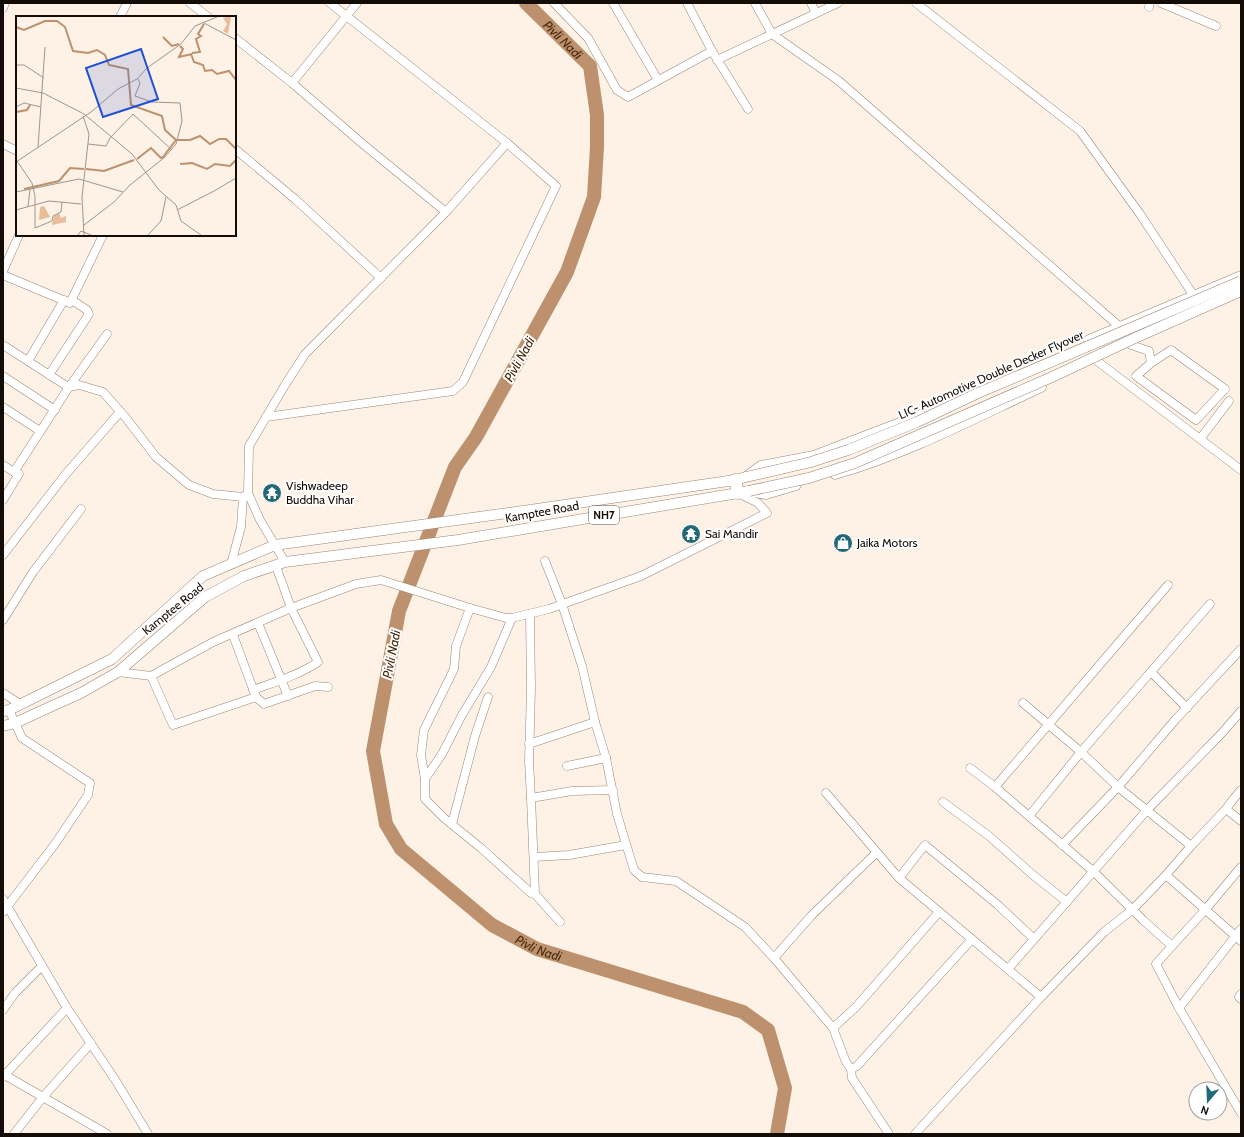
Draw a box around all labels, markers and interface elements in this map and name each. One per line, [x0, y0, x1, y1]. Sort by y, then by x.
inset map [16, 16, 236, 236]
water label: Pivli Nadi [540, 17, 586, 62]
street label: LIC- Automotive Double Decker Flyover [896, 327, 1086, 422]
water label: Pivli Nadi [500, 334, 538, 384]
place label: Vishwadeep Buddha Vihar [286, 478, 354, 507]
temple icon: Vishwadeep Buddha Vihar [261, 482, 283, 504]
street label: Kamptee Road [504, 498, 580, 525]
road number: NH7 [589, 506, 619, 524]
temple icon: Sai Mandir [680, 523, 702, 545]
place label: Sai Mandir [705, 526, 758, 541]
shop icon: Jaika Motors [832, 532, 854, 554]
place label: Jaika Motors [856, 535, 918, 550]
street label: Kamptee Road [139, 579, 206, 638]
water label: Pivli Nadi [378, 628, 404, 679]
water label: Pivli Nadi [513, 931, 564, 964]
north arrow [1188, 1081, 1228, 1121]
text: N [1199, 1103, 1211, 1118]

